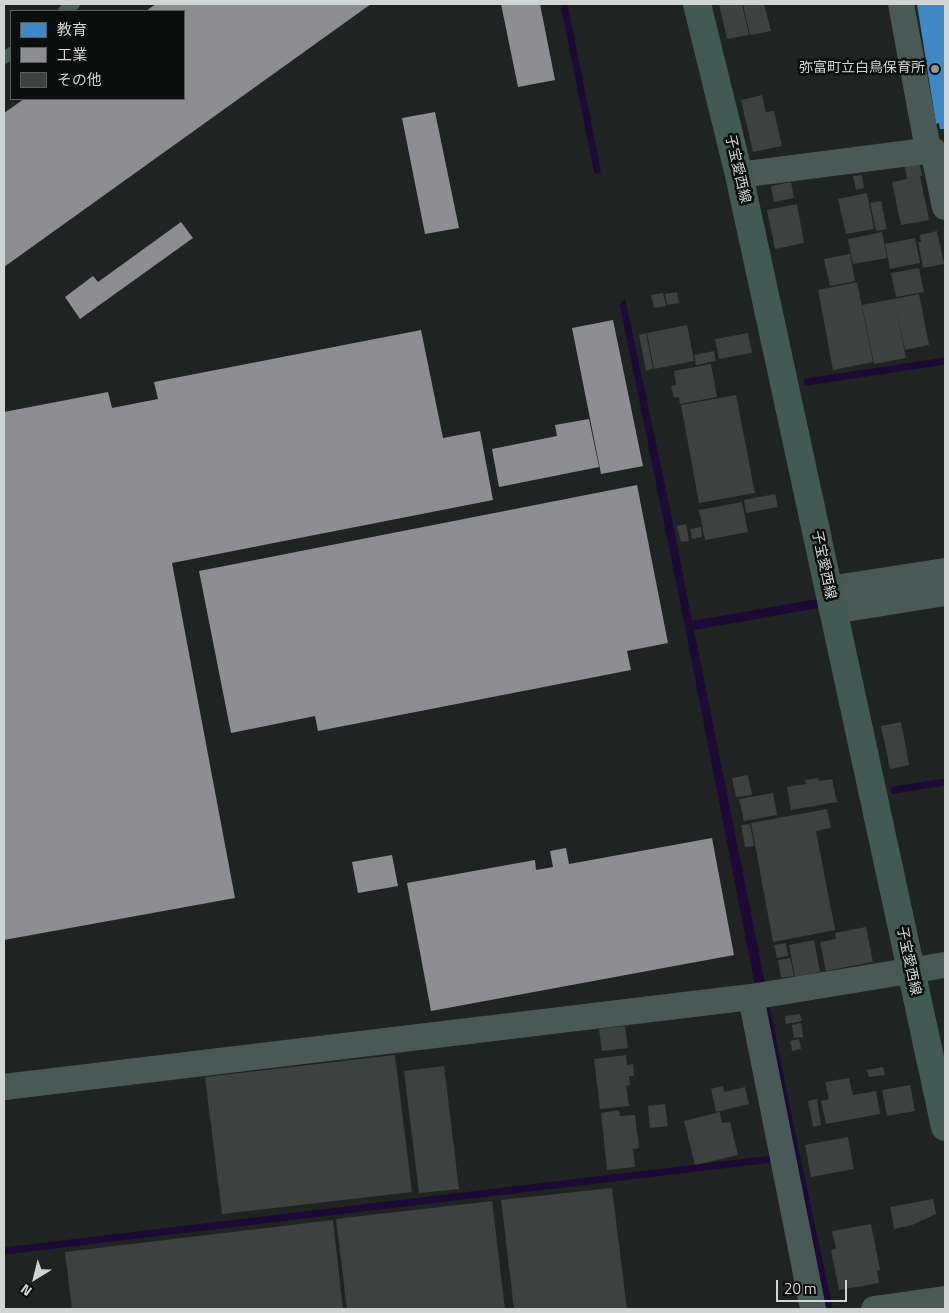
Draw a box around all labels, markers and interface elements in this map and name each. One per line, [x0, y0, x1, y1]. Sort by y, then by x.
legend [10, 10, 185, 100]
text: 教育 [57, 18, 87, 41]
text: 工業 [57, 43, 87, 66]
place label: 弥富町立白鳥保育所 [799, 61, 925, 77]
marker: 弥富町立白鳥保育所 [929, 63, 941, 75]
text: その他 [57, 68, 102, 91]
street label: 子宝愛西線 [721, 133, 753, 205]
street label: 子宝愛西線 [808, 529, 838, 601]
street label: 子宝愛西線 [893, 925, 923, 997]
north arrow [10, 1253, 60, 1303]
scale bar [779, 1270, 850, 1302]
text: 20 m [784, 1277, 817, 1300]
text: N [16, 1279, 36, 1302]

